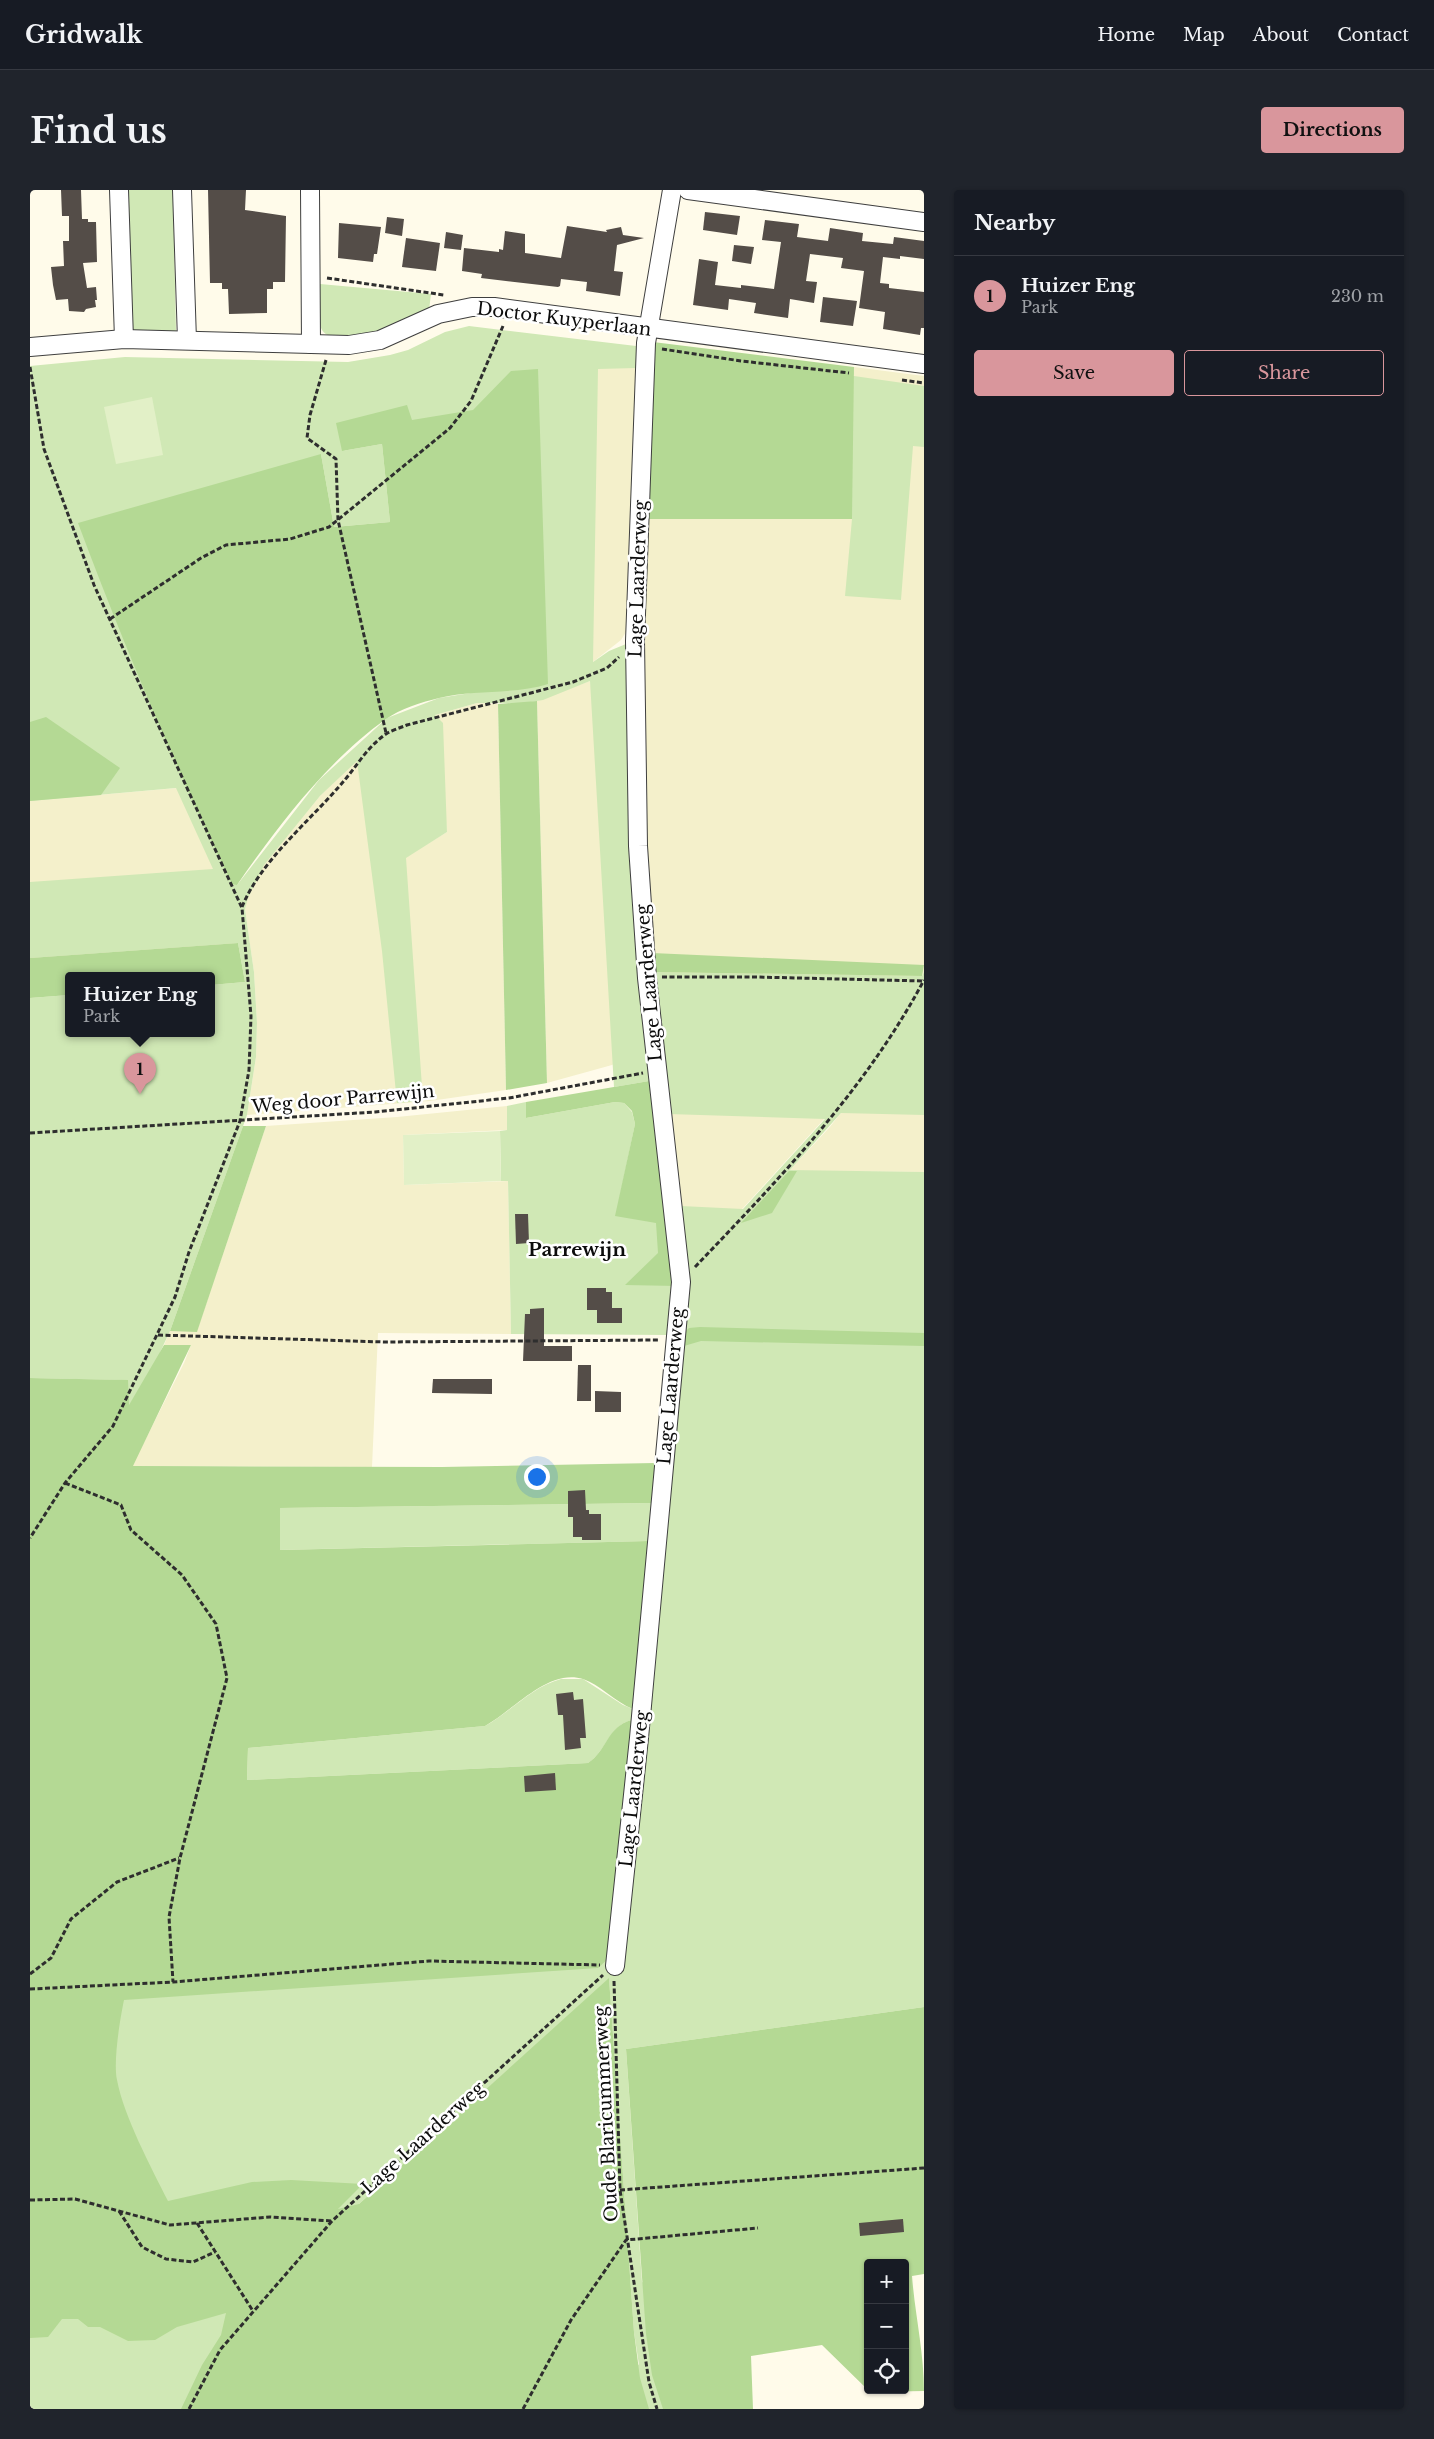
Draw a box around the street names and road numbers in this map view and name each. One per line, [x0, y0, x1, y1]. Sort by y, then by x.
street label: Doctor Kuyperlaan [475, 297, 653, 341]
street label: Lage Laarderweg [624, 500, 652, 658]
street label: Lage Laarderweg [631, 903, 667, 1063]
street label: Weg door Parrewijn [250, 1080, 435, 1118]
street label: Lage Laarderweg [653, 1306, 689, 1466]
street label: Lage Laarderweg [615, 1709, 653, 1869]
street label: Oude Blaricummerweg [589, 2005, 623, 2223]
street label: Lage Laarderweg [357, 2077, 489, 2199]

